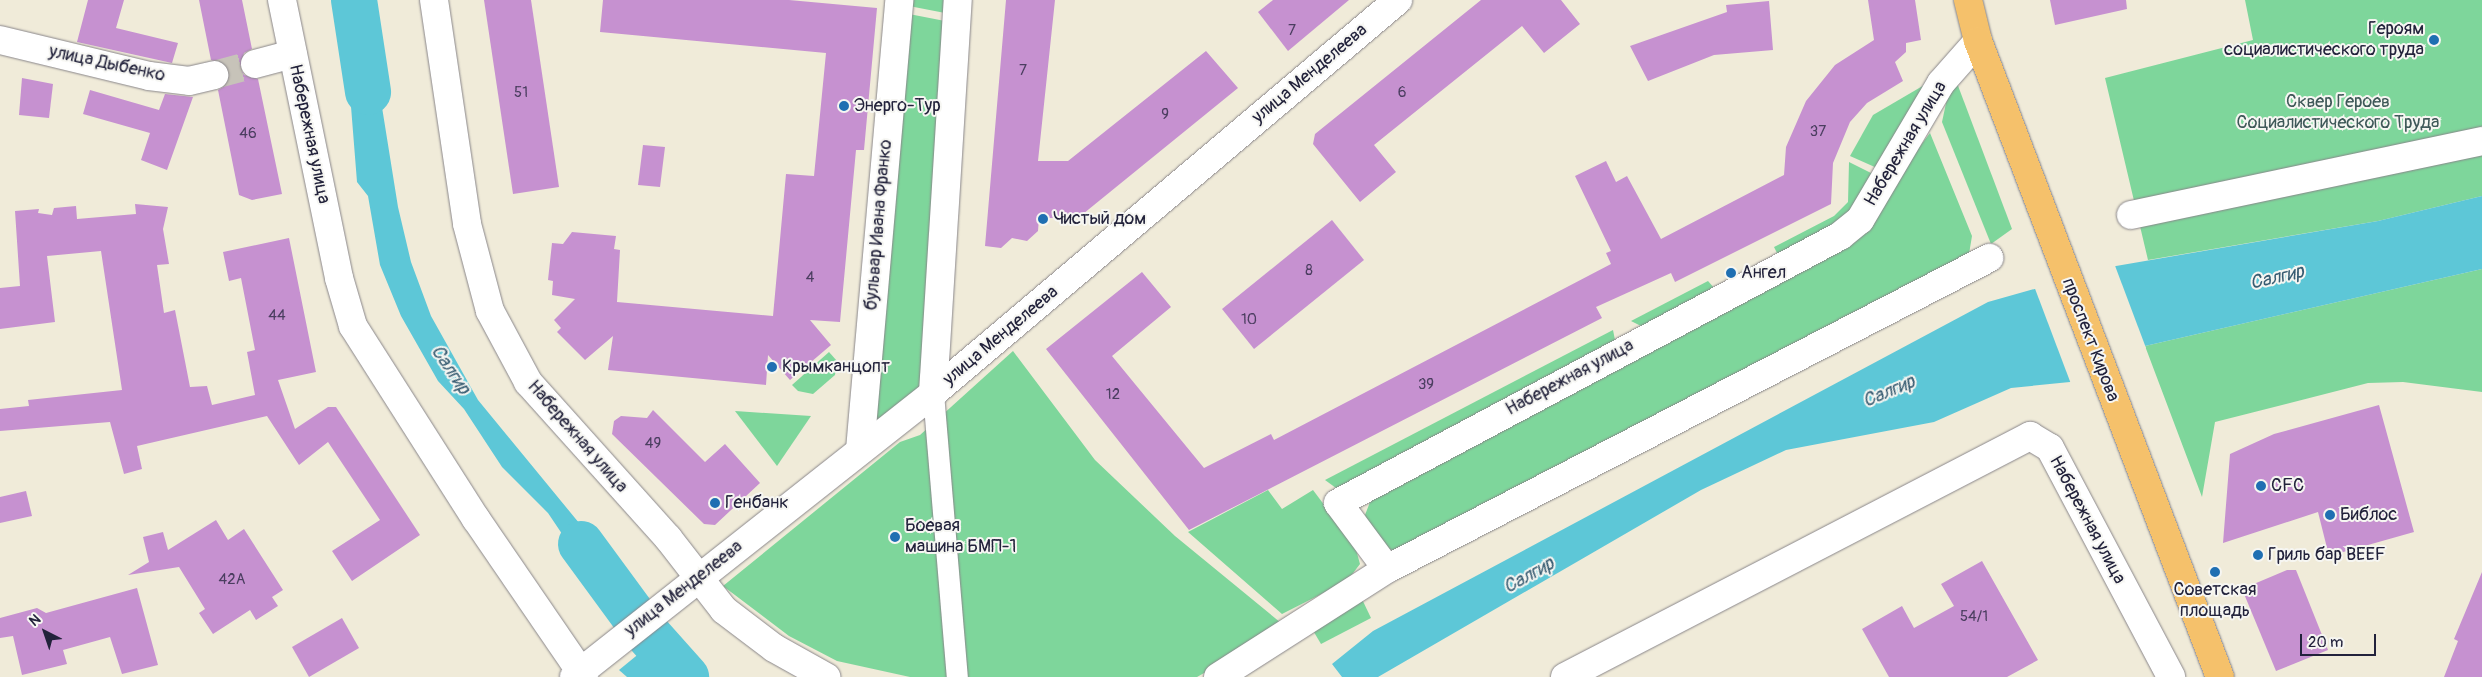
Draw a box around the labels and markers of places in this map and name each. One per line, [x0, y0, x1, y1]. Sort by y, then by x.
place label: Героям социалистического труда [2224, 19, 2424, 62]
marker: Героям социалистического труда [2428, 34, 2440, 46]
place label: Энерго-Тур [854, 95, 941, 117]
marker: Энерго-Тур [838, 100, 850, 112]
place label: Чистый дом [1053, 208, 1146, 230]
marker: Чистый дом [1037, 213, 1049, 225]
place label: Ангел [1741, 262, 1786, 284]
marker: Ангел [1725, 267, 1737, 279]
place label: Крымканцопт [782, 356, 890, 378]
marker: Крымканцопт [766, 361, 778, 373]
place label: CFC [2271, 475, 2304, 497]
marker: CFC [2255, 480, 2267, 492]
place label: Генбанк [725, 492, 788, 514]
marker: Генбанк [709, 497, 721, 509]
place label: Библос [2340, 504, 2397, 526]
marker: Библос [2324, 509, 2336, 521]
place label: Боевая машина БМП-1 [905, 516, 1017, 558]
marker: Боевая машина БМП-1 [889, 531, 901, 543]
place label: Гриль бар BEEF [2268, 544, 2386, 566]
marker: Гриль бар BEEF [2252, 549, 2264, 561]
marker: Советская площадь [2209, 566, 2221, 578]
place label: Советская площадь [2174, 580, 2256, 622]

